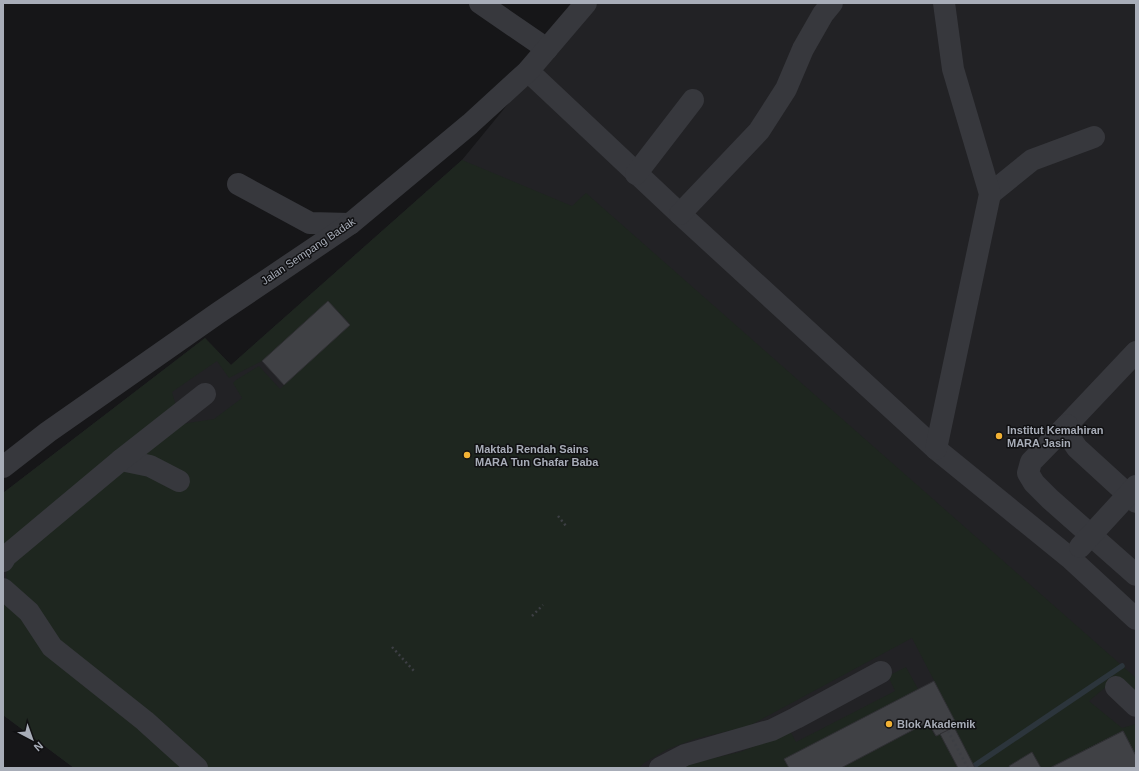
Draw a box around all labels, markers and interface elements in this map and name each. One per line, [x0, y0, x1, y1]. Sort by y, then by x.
street label: Jalan Sempang Badak [259, 215, 358, 287]
place label: Institut Kemahiran MARA Jasin [1007, 424, 1104, 449]
marker: Institut Kemahiran MARA Jasin [994, 431, 1004, 441]
place label: Maktab Rendah Sains MARA Tun Ghafar Baba [475, 443, 599, 468]
marker: Maktab Rendah Sains MARA Tun Ghafar Baba [462, 450, 472, 460]
place label: Blok Akademik [897, 718, 976, 730]
north arrow [12, 719, 52, 759]
marker: Blok Akademik [884, 719, 894, 729]
text: N [32, 739, 45, 754]

